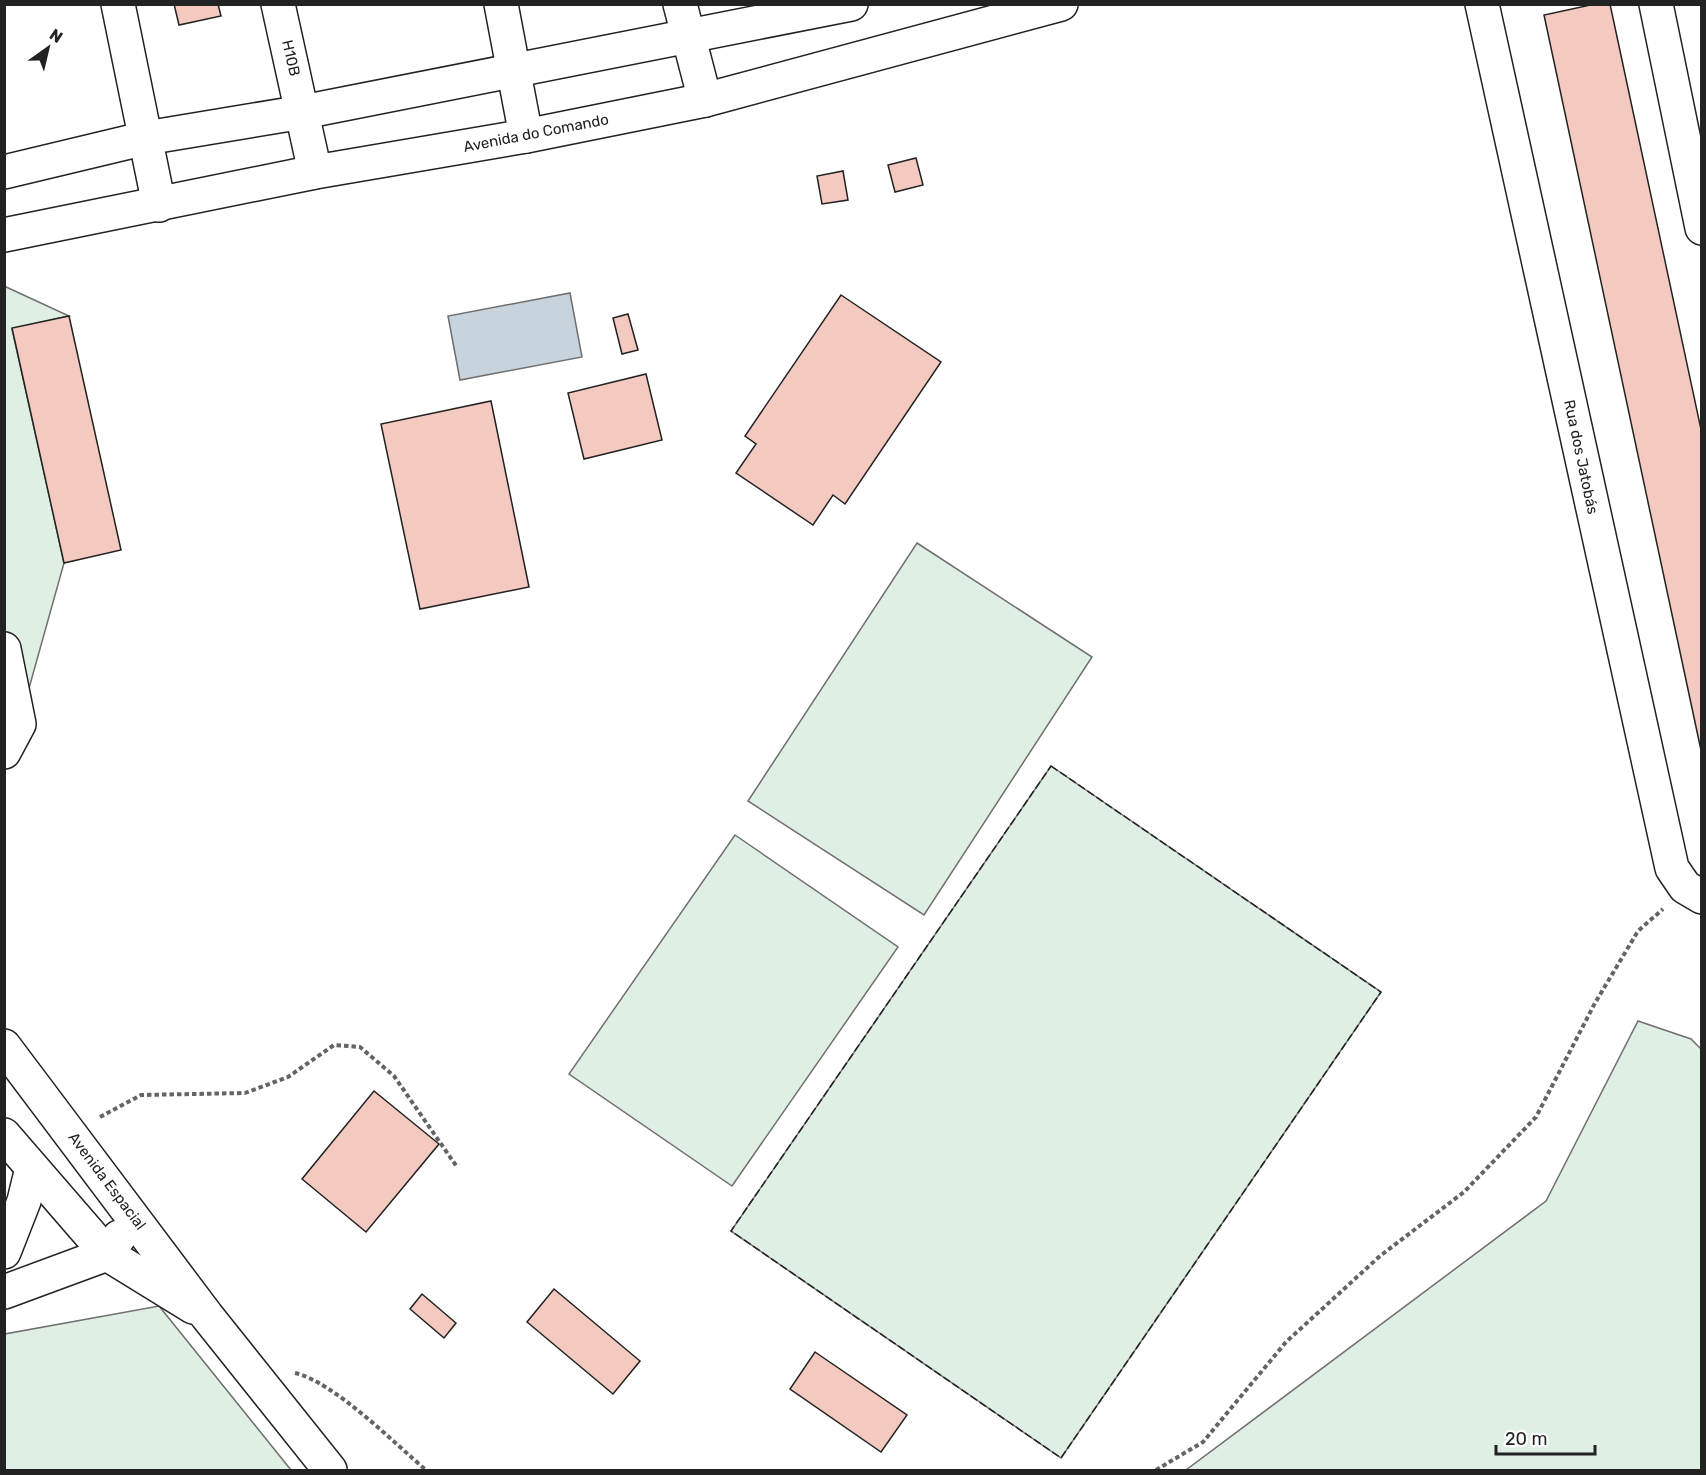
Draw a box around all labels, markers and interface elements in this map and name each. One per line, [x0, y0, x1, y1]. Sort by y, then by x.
north arrow [18, 18, 78, 78]
text: N [46, 25, 66, 47]
street label: H10B [278, 38, 304, 78]
street label: Avenida do Comando [462, 110, 610, 156]
street label: Rua dos Jatobás [1560, 398, 1602, 516]
street label: Avenida Espacial [64, 1129, 150, 1233]
scale bar [1496, 1418, 1595, 1456]
text: 20 m [1505, 1428, 1547, 1450]

